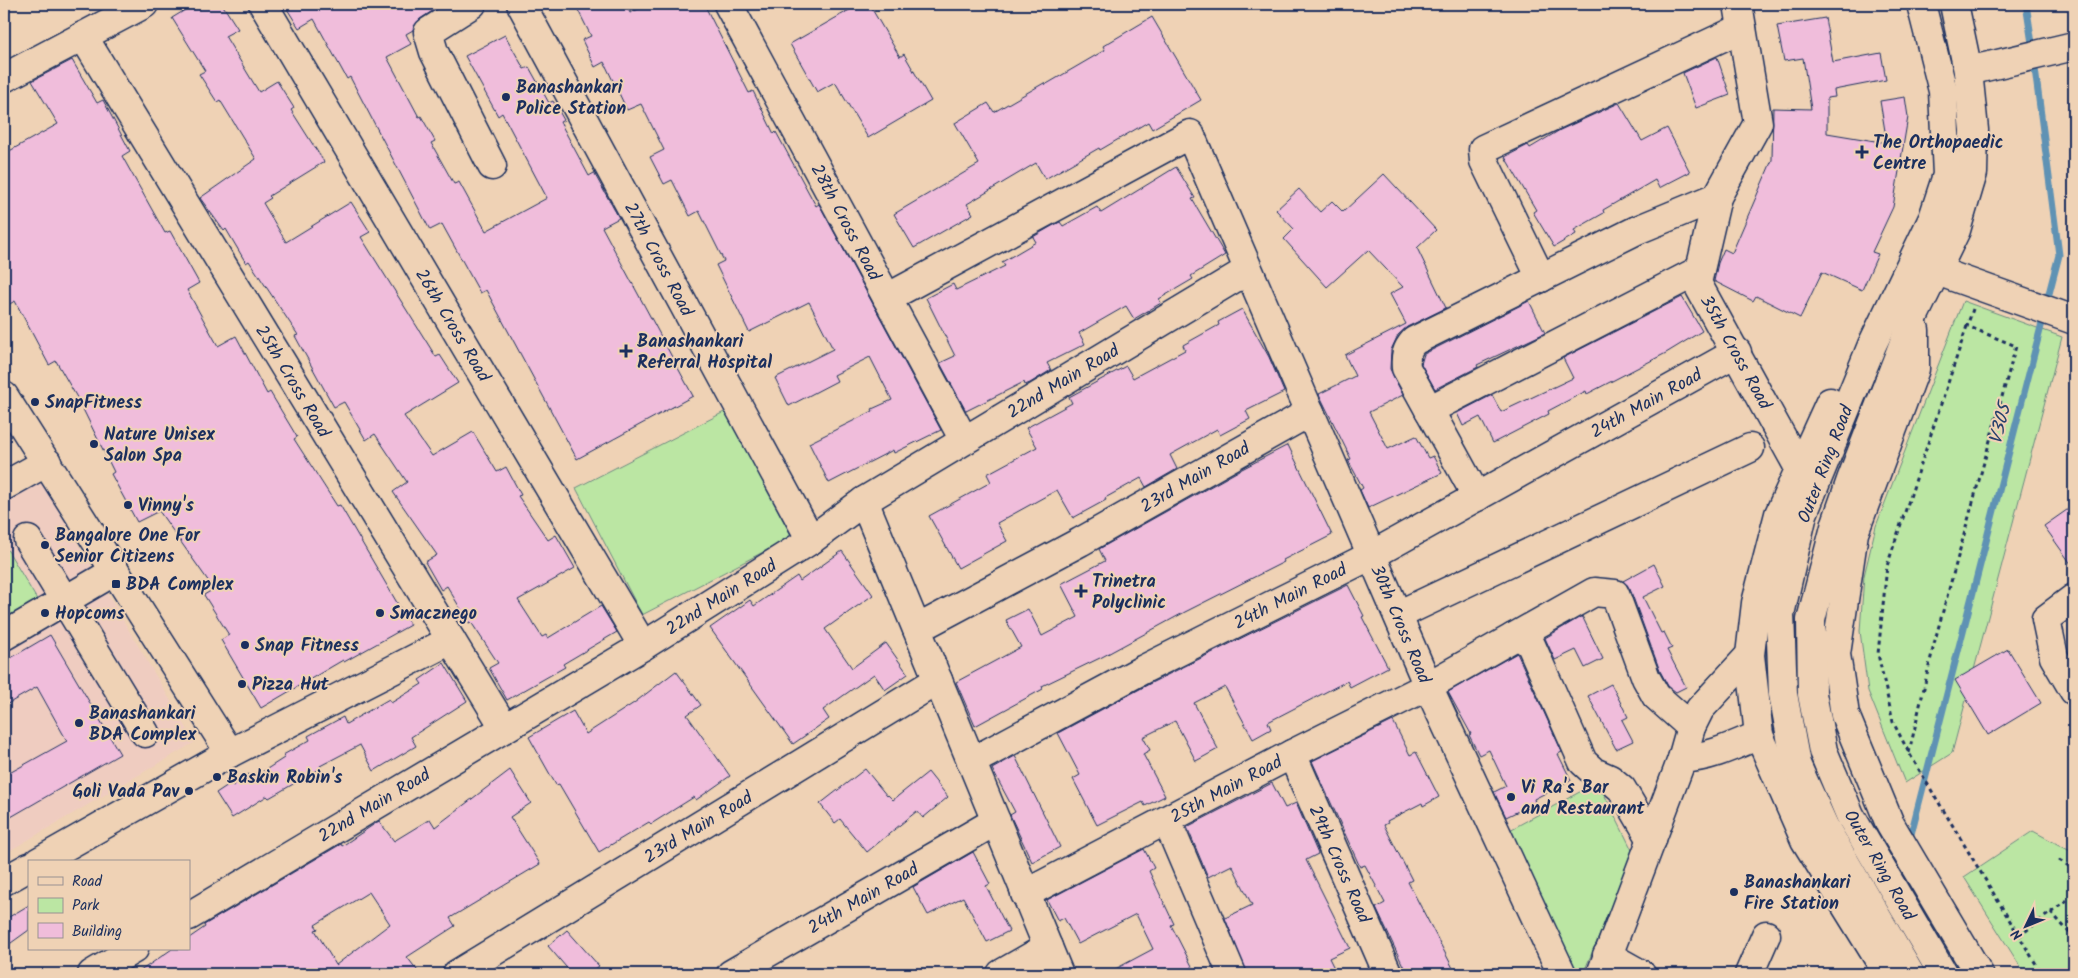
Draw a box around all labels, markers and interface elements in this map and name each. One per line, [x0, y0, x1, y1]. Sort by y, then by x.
place label: Banashankari Police Station [516, 74, 626, 124]
marker: Banashankari Police Station [500, 91, 512, 103]
place label: The Orthopaedic Centre [1873, 129, 2004, 179]
marker: The Orthopaedic Centre [1855, 145, 1869, 159]
street label: 28th Cross Road [802, 159, 888, 287]
street label: 27th Cross Road [615, 197, 701, 323]
street label: 26th Cross Road [406, 264, 498, 389]
street label: 35th Cross Road [1691, 290, 1779, 416]
street label: 25th Cross Road [246, 320, 337, 445]
place label: Banashankari Referral Hospital [637, 328, 772, 378]
street label: 22nd Main Road [1002, 337, 1126, 427]
marker: Banashankari Referral Hospital [619, 344, 633, 358]
street label: 24th Main Road [1585, 361, 1709, 447]
place label: SnapFitness [45, 389, 142, 418]
marker: SnapFitness [29, 396, 41, 408]
water label: V305 [1981, 396, 2022, 448]
street label: Outer Ring Road [1791, 400, 1863, 528]
place label: Nature Unisex Salon Spa [104, 421, 215, 471]
street label: 23rd Main Road [1135, 435, 1257, 522]
marker: Nature Unisex Salon Spa [88, 438, 100, 450]
place label: Vinny's [138, 492, 195, 521]
marker: Vinny's [122, 499, 134, 511]
place label: Bangalore One For Senior Citizens [55, 522, 201, 572]
marker: Bangalore One For Senior Citizens [39, 539, 51, 551]
street label: 22nd Main Road [660, 552, 784, 644]
street label: 24th Main Road [1229, 556, 1353, 638]
street label: 30th Cross Road [1362, 561, 1438, 689]
place label: Trinetra Polyclinic [1092, 568, 1166, 618]
place label: BDA Complex [126, 571, 234, 600]
marker: BDA Complex [110, 578, 122, 590]
marker: Trinetra Polyclinic [1074, 584, 1088, 598]
place label: Hopcoms [55, 600, 125, 629]
place label: Smacznego [390, 600, 477, 629]
marker: Hopcoms [39, 607, 51, 619]
marker: Smacznego [374, 607, 386, 619]
place label: Snap Fitness [255, 632, 359, 661]
marker: Snap Fitness [239, 639, 251, 651]
place label: Pizza Hut [252, 671, 329, 700]
marker: Pizza Hut [236, 678, 248, 690]
place label: Banashankari BDA Complex [89, 700, 197, 750]
marker: Banashankari BDA Complex [73, 717, 85, 729]
street label: 25th Main Road [1165, 748, 1289, 832]
street label: 22nd Main Road [313, 761, 437, 851]
place label: Baskin Robin's [227, 764, 343, 793]
marker: Baskin Robin's [211, 771, 223, 783]
place label: Vi Ra's Bar and Restaurant [1521, 774, 1646, 824]
place label: Goli Vada Pav [72, 778, 180, 807]
street label: 23rd Main Road [639, 784, 760, 872]
marker: Goli Vada Pav [183, 785, 195, 797]
marker: Vi Ra's Bar and Restaurant [1505, 791, 1517, 803]
street label: 29th Cross Road [1300, 801, 1378, 929]
street label: Outer Ring Road [1835, 805, 1923, 928]
street label: 24th Main Road [803, 855, 926, 943]
legend [28, 860, 190, 950]
place label: Banashankari Fire Station [1744, 869, 1851, 919]
text: Road [72, 870, 103, 894]
marker: Banashankari Fire Station [1728, 886, 1740, 898]
text: Park [72, 894, 100, 918]
north arrow [2000, 900, 2050, 950]
text: Building [72, 920, 122, 944]
text: N [2006, 923, 2028, 945]

